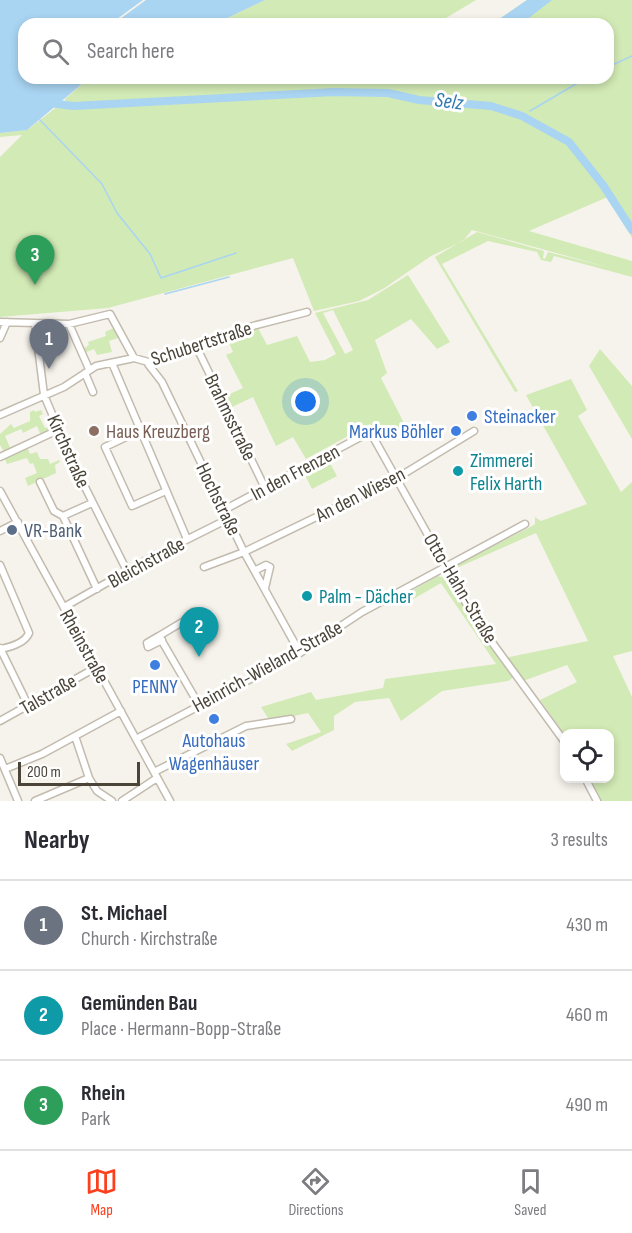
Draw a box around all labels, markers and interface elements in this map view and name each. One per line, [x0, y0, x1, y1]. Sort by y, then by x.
search box [18, 18, 614, 84]
icon: search [39, 35, 72, 68]
text: Search here [87, 38, 174, 65]
water label: Selz [433, 87, 465, 116]
pin: 3 [15, 236, 54, 285]
street label: Schubertstraße [148, 316, 255, 372]
pin: 1 [29, 320, 68, 369]
street label: Brahmsstraße [199, 370, 261, 465]
your location [291, 387, 320, 416]
place label: Steinacker [484, 405, 556, 429]
marker: Steinacker [465, 409, 479, 423]
street label: Kirchstraße [41, 411, 95, 492]
place label: Haus Kreuzberg [106, 420, 210, 444]
place label: Markus Böhler [349, 420, 444, 444]
marker: Haus Kreuzberg [87, 424, 101, 438]
marker: Markus Böhler [449, 424, 463, 438]
street label: In den Frenzen [247, 440, 344, 506]
place label: Zimmerei Felix Harth [470, 449, 542, 496]
street label: Hochstraße [190, 459, 246, 540]
street label: An den Wiesen [311, 462, 409, 528]
marker: Zimmerei Felix Harth [451, 464, 465, 478]
place label: VR-Bank [24, 519, 82, 543]
marker: VR-Bank [5, 523, 19, 537]
street label: Otto-Hahn-Straße [418, 529, 502, 648]
street label: Bleichstraße [104, 532, 189, 594]
place label: Palm - Dächer [319, 585, 413, 609]
marker: Palm - Dächer [300, 589, 314, 603]
street label: Rheinstraße [54, 605, 114, 688]
pin: 2 [180, 608, 218, 657]
street label: Heinrich-Wieland-Straße [188, 616, 347, 718]
marker: PENNY [148, 658, 162, 672]
street label: Talstraße [16, 669, 81, 721]
place label: PENNY [132, 675, 178, 699]
marker: Autohaus Wagenhäuser [207, 712, 221, 726]
place label: Autohaus Wagenhäuser [169, 729, 259, 776]
map controls [560, 729, 614, 783]
button: locate [560, 729, 614, 783]
scale bar [18, 759, 140, 786]
text: 200 m [27, 763, 61, 782]
text: Nearby [24, 825, 90, 856]
text: 3 results [551, 828, 608, 852]
text: St. Michael [81, 900, 167, 927]
text: 1 [40, 913, 47, 937]
text: 430 m [566, 913, 608, 937]
text: Church · Kirchstraße [81, 927, 218, 951]
text: Gemünden Bau [81, 990, 197, 1017]
text: 2 [39, 1003, 48, 1027]
text: 460 m [566, 1003, 608, 1027]
text: Place · Hermann-Bopp-Straße [81, 1017, 281, 1041]
text: Rhein [81, 1080, 125, 1107]
text: 3 [39, 1093, 48, 1117]
text: 490 m [566, 1093, 608, 1117]
text: Park [81, 1107, 110, 1131]
tab: Map [85, 1165, 118, 1220]
tab: Directions [288, 1165, 344, 1220]
tab: Saved [514, 1165, 547, 1220]

